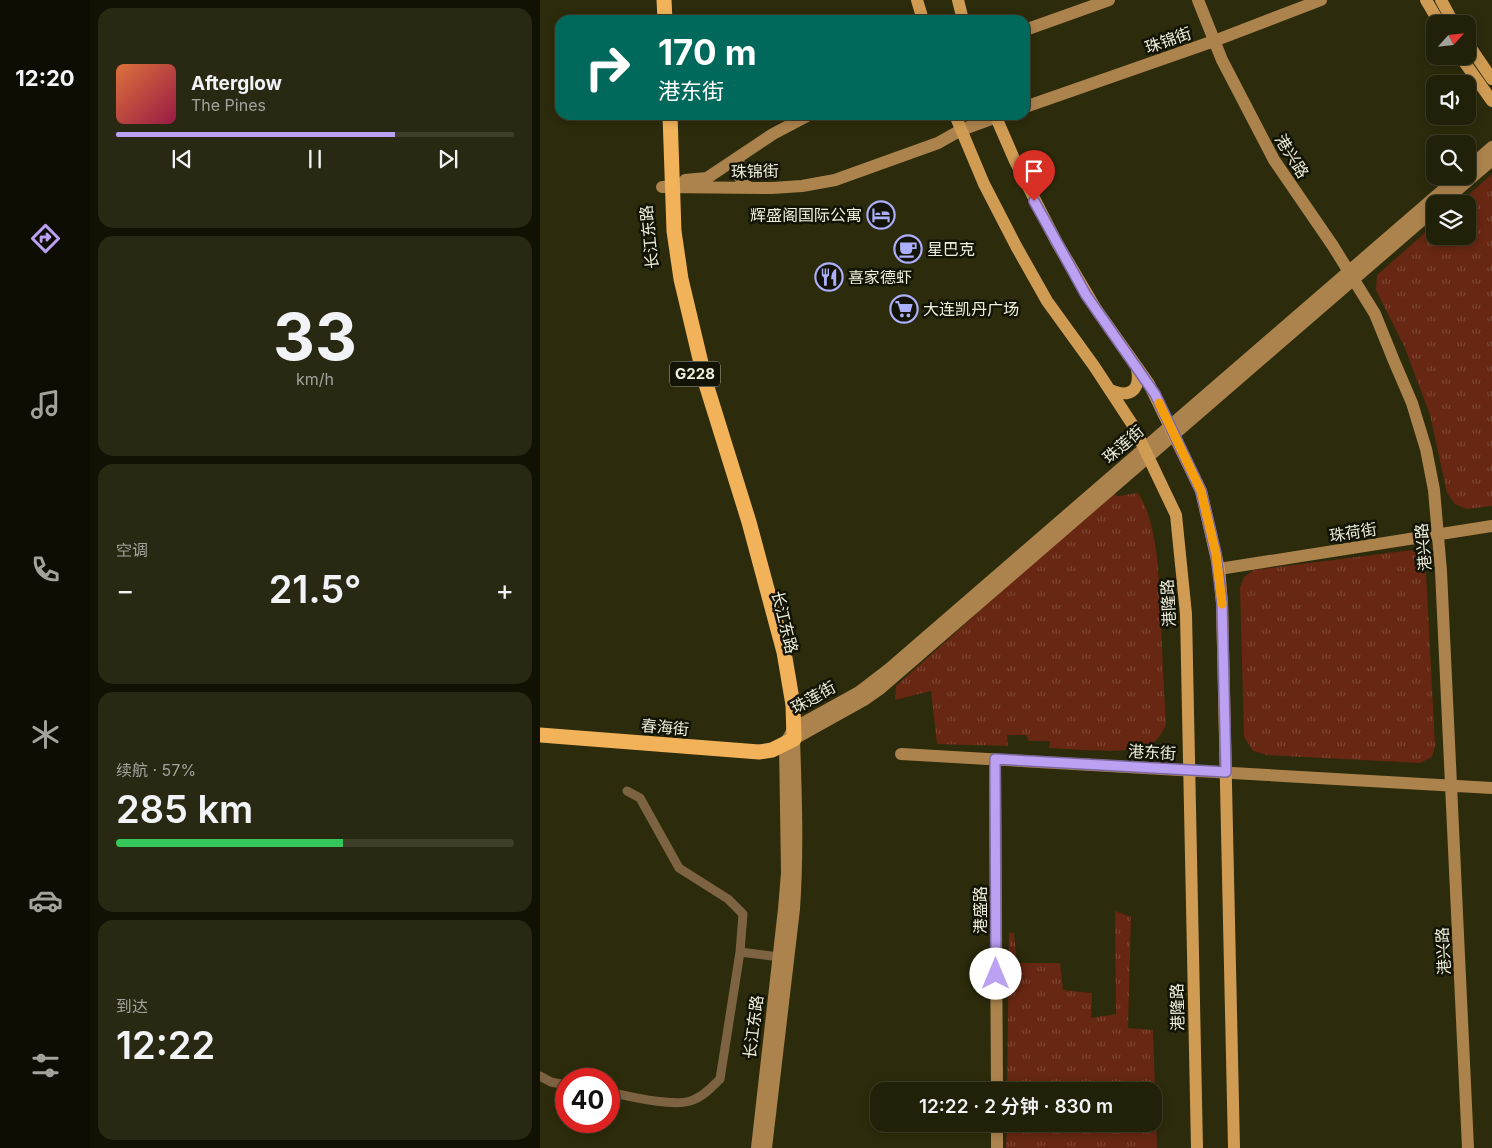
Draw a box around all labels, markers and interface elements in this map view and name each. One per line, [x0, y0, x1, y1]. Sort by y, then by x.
north arrow [1426, 15, 1476, 65]
map controls [1426, 15, 1476, 245]
street label: 珠锦街 [1142, 23, 1194, 57]
text: 170 m [658, 31, 757, 73]
icon: right [575, 35, 640, 100]
text: 12:20 [15, 65, 75, 91]
text: Afterglow [191, 72, 282, 95]
button: sound [1426, 75, 1476, 125]
text: 港东街 [658, 78, 724, 104]
text: The Pines [191, 95, 266, 115]
street label: 港兴路 [1271, 130, 1313, 182]
button: search [1426, 135, 1476, 185]
icon: previous [168, 145, 196, 173]
icon: pause [301, 145, 329, 173]
icon: next [434, 145, 462, 173]
pin [1013, 150, 1055, 201]
icon: arrive [1020, 157, 1048, 185]
street label: 珠锦街 [731, 161, 779, 181]
button: layers [1426, 195, 1476, 245]
hotel icon: 辉盛阁国际公寓 [866, 200, 896, 230]
street label: 长江东路 [636, 204, 662, 270]
place label: 辉盛阁国际公寓 [750, 205, 862, 225]
icon: directions [28, 221, 63, 256]
cafe icon: 星巴克 [893, 234, 923, 264]
place label: 星巴克 [927, 239, 975, 259]
restaurant icon: 喜家德虾 [814, 262, 844, 292]
place label: 喜家德虾 [848, 267, 912, 287]
supermarket icon: 大连凯丹广场 [889, 294, 919, 324]
text: 33 [273, 297, 357, 376]
place label: 大连凯丹广场 [923, 299, 1019, 319]
road number: G228 [670, 362, 720, 386]
text: km/h [296, 369, 334, 389]
icon: music [28, 387, 63, 422]
street label: 珠莲街 [1098, 421, 1148, 467]
street label: 珠荷街 [1328, 518, 1378, 546]
street label: 港兴路 [1411, 522, 1435, 572]
text: 空调 [116, 540, 148, 560]
icon: phone [28, 552, 63, 587]
text: 21.5° [269, 566, 361, 612]
text: − [116, 573, 135, 607]
text: + [495, 573, 514, 607]
street label: 港隆路 [1157, 579, 1179, 627]
street label: 长江东路 [768, 589, 802, 655]
street label: 珠莲街 [787, 677, 839, 717]
street label: 春海街 [640, 715, 690, 739]
icon: climate [28, 717, 63, 752]
street label: 港东街 [1128, 741, 1176, 763]
text: 续航 · 57% [116, 760, 196, 780]
text: 285 km [116, 786, 253, 832]
icon: car [28, 883, 63, 918]
street label: 港盛路 [970, 886, 990, 934]
street label: 港兴路 [1432, 927, 1454, 975]
position arrow [969, 947, 1021, 999]
street label: 港隆路 [1167, 983, 1187, 1031]
street label: 长江东路 [739, 994, 767, 1060]
text: 到达 [116, 996, 148, 1016]
text: 12:22 [116, 1022, 215, 1068]
icon: filters [28, 1048, 63, 1083]
speed limit sign: 40 [555, 1068, 620, 1133]
text: 12:22 · 2 分钟 · 830 m [919, 1095, 1113, 1118]

